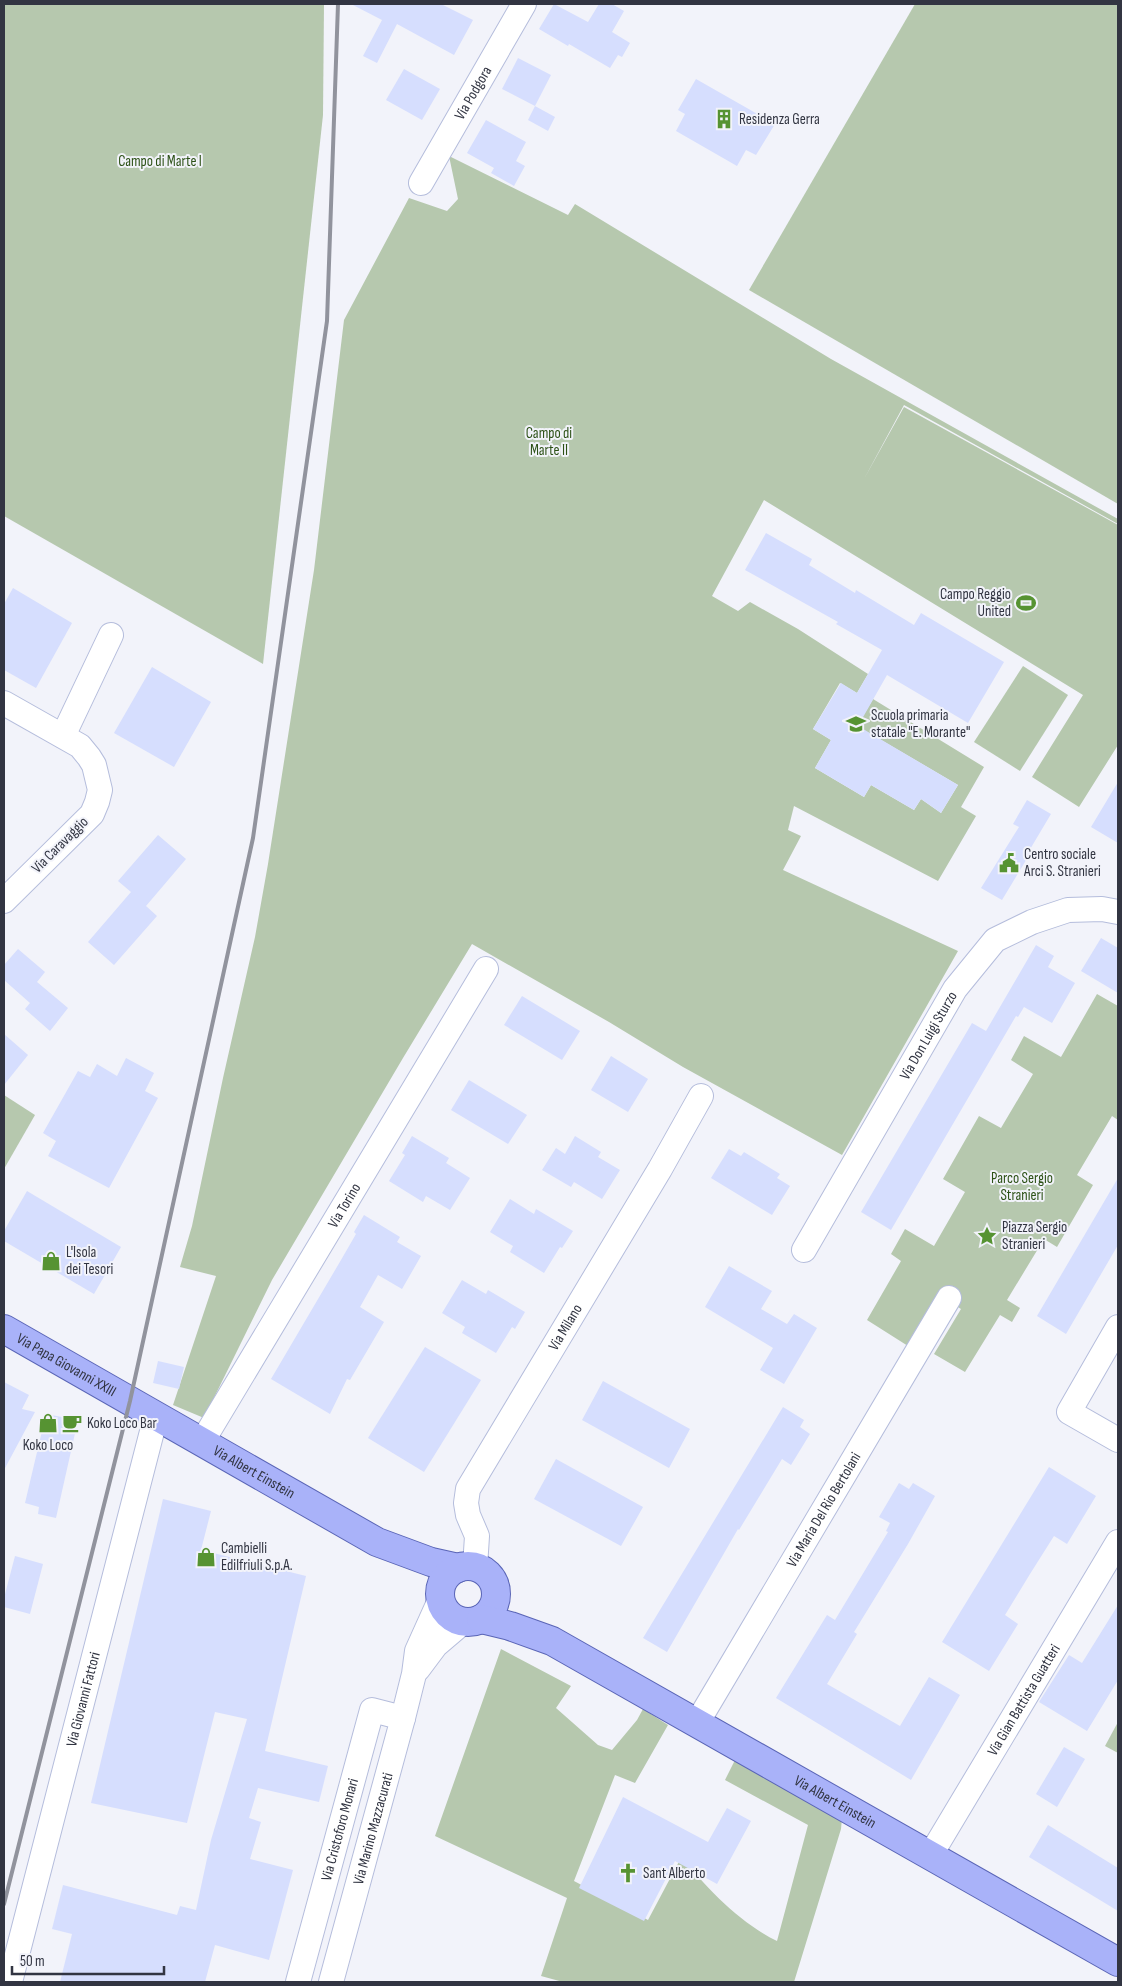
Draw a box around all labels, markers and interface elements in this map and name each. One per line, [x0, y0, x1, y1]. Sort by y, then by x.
street label: Via Podgora [450, 63, 496, 123]
building icon: Residenza Gerra [713, 108, 735, 130]
place label: Residenza Gerra [739, 110, 820, 129]
park label: Campo di Marte I [118, 152, 202, 171]
park label: Campo di Marte II [526, 424, 572, 460]
place label: Campo Reggio United [940, 585, 1011, 621]
sports icon: Campo Reggio United [1015, 592, 1037, 614]
place label: Scuola primaria statale "E. Morante" [871, 706, 970, 742]
school or university icon: Scuola primaria statale "E. Morante" [845, 713, 867, 735]
street label: Via Caravaggio [28, 813, 92, 877]
place label: Centro sociale Arci S. Stranieri [1023, 845, 1101, 881]
public building icon: Centro sociale Arci S. Stranieri [998, 852, 1020, 874]
street label: Via Don Luigi Sturzo [895, 988, 961, 1083]
park label: Parco Sergio Stranieri [991, 1169, 1053, 1205]
street label: Via Torino [323, 1180, 365, 1231]
place label: Piazza Sergio Stranieri [1002, 1218, 1067, 1254]
place icon: Piazza Sergio Stranieri [976, 1225, 998, 1247]
place label: L'Isola dei Tesori [66, 1243, 114, 1279]
shop icon: L'Isola dei Tesori [40, 1250, 62, 1272]
street label: Via Milano [544, 1301, 586, 1354]
street label: Via Papa Giovanni XXIII [13, 1329, 120, 1401]
shop icon: Koko Loco [37, 1412, 59, 1434]
cafe icon: Koko Loco Bar [61, 1412, 83, 1434]
place label: Koko Loco Bar [87, 1414, 158, 1433]
place label: Koko Loco [23, 1436, 73, 1455]
street label: Via Albert Einstein [210, 1441, 298, 1503]
street label: Via Maria Del Rio Bertolani [782, 1449, 865, 1571]
place label: Cambielli Edilfriuli S.p.A. [221, 1539, 293, 1575]
shop icon: Cambielli Edilfriuli S.p.A. [195, 1546, 217, 1568]
street label: Via Gian Battista Guatteri [983, 1640, 1064, 1759]
street label: Via Giovanni Fattori [62, 1650, 104, 1749]
street label: Via Marino Mazzacurati [348, 1770, 397, 1887]
street label: Via Albert Einstein [791, 1771, 880, 1832]
street label: Via Cristoforo Monari [316, 1776, 363, 1883]
church icon: Sant Alberto [617, 1862, 639, 1884]
place label: Sant Alberto [643, 1864, 706, 1883]
scale bar [12, 1944, 165, 1976]
text: 50 m [20, 1952, 45, 1971]

